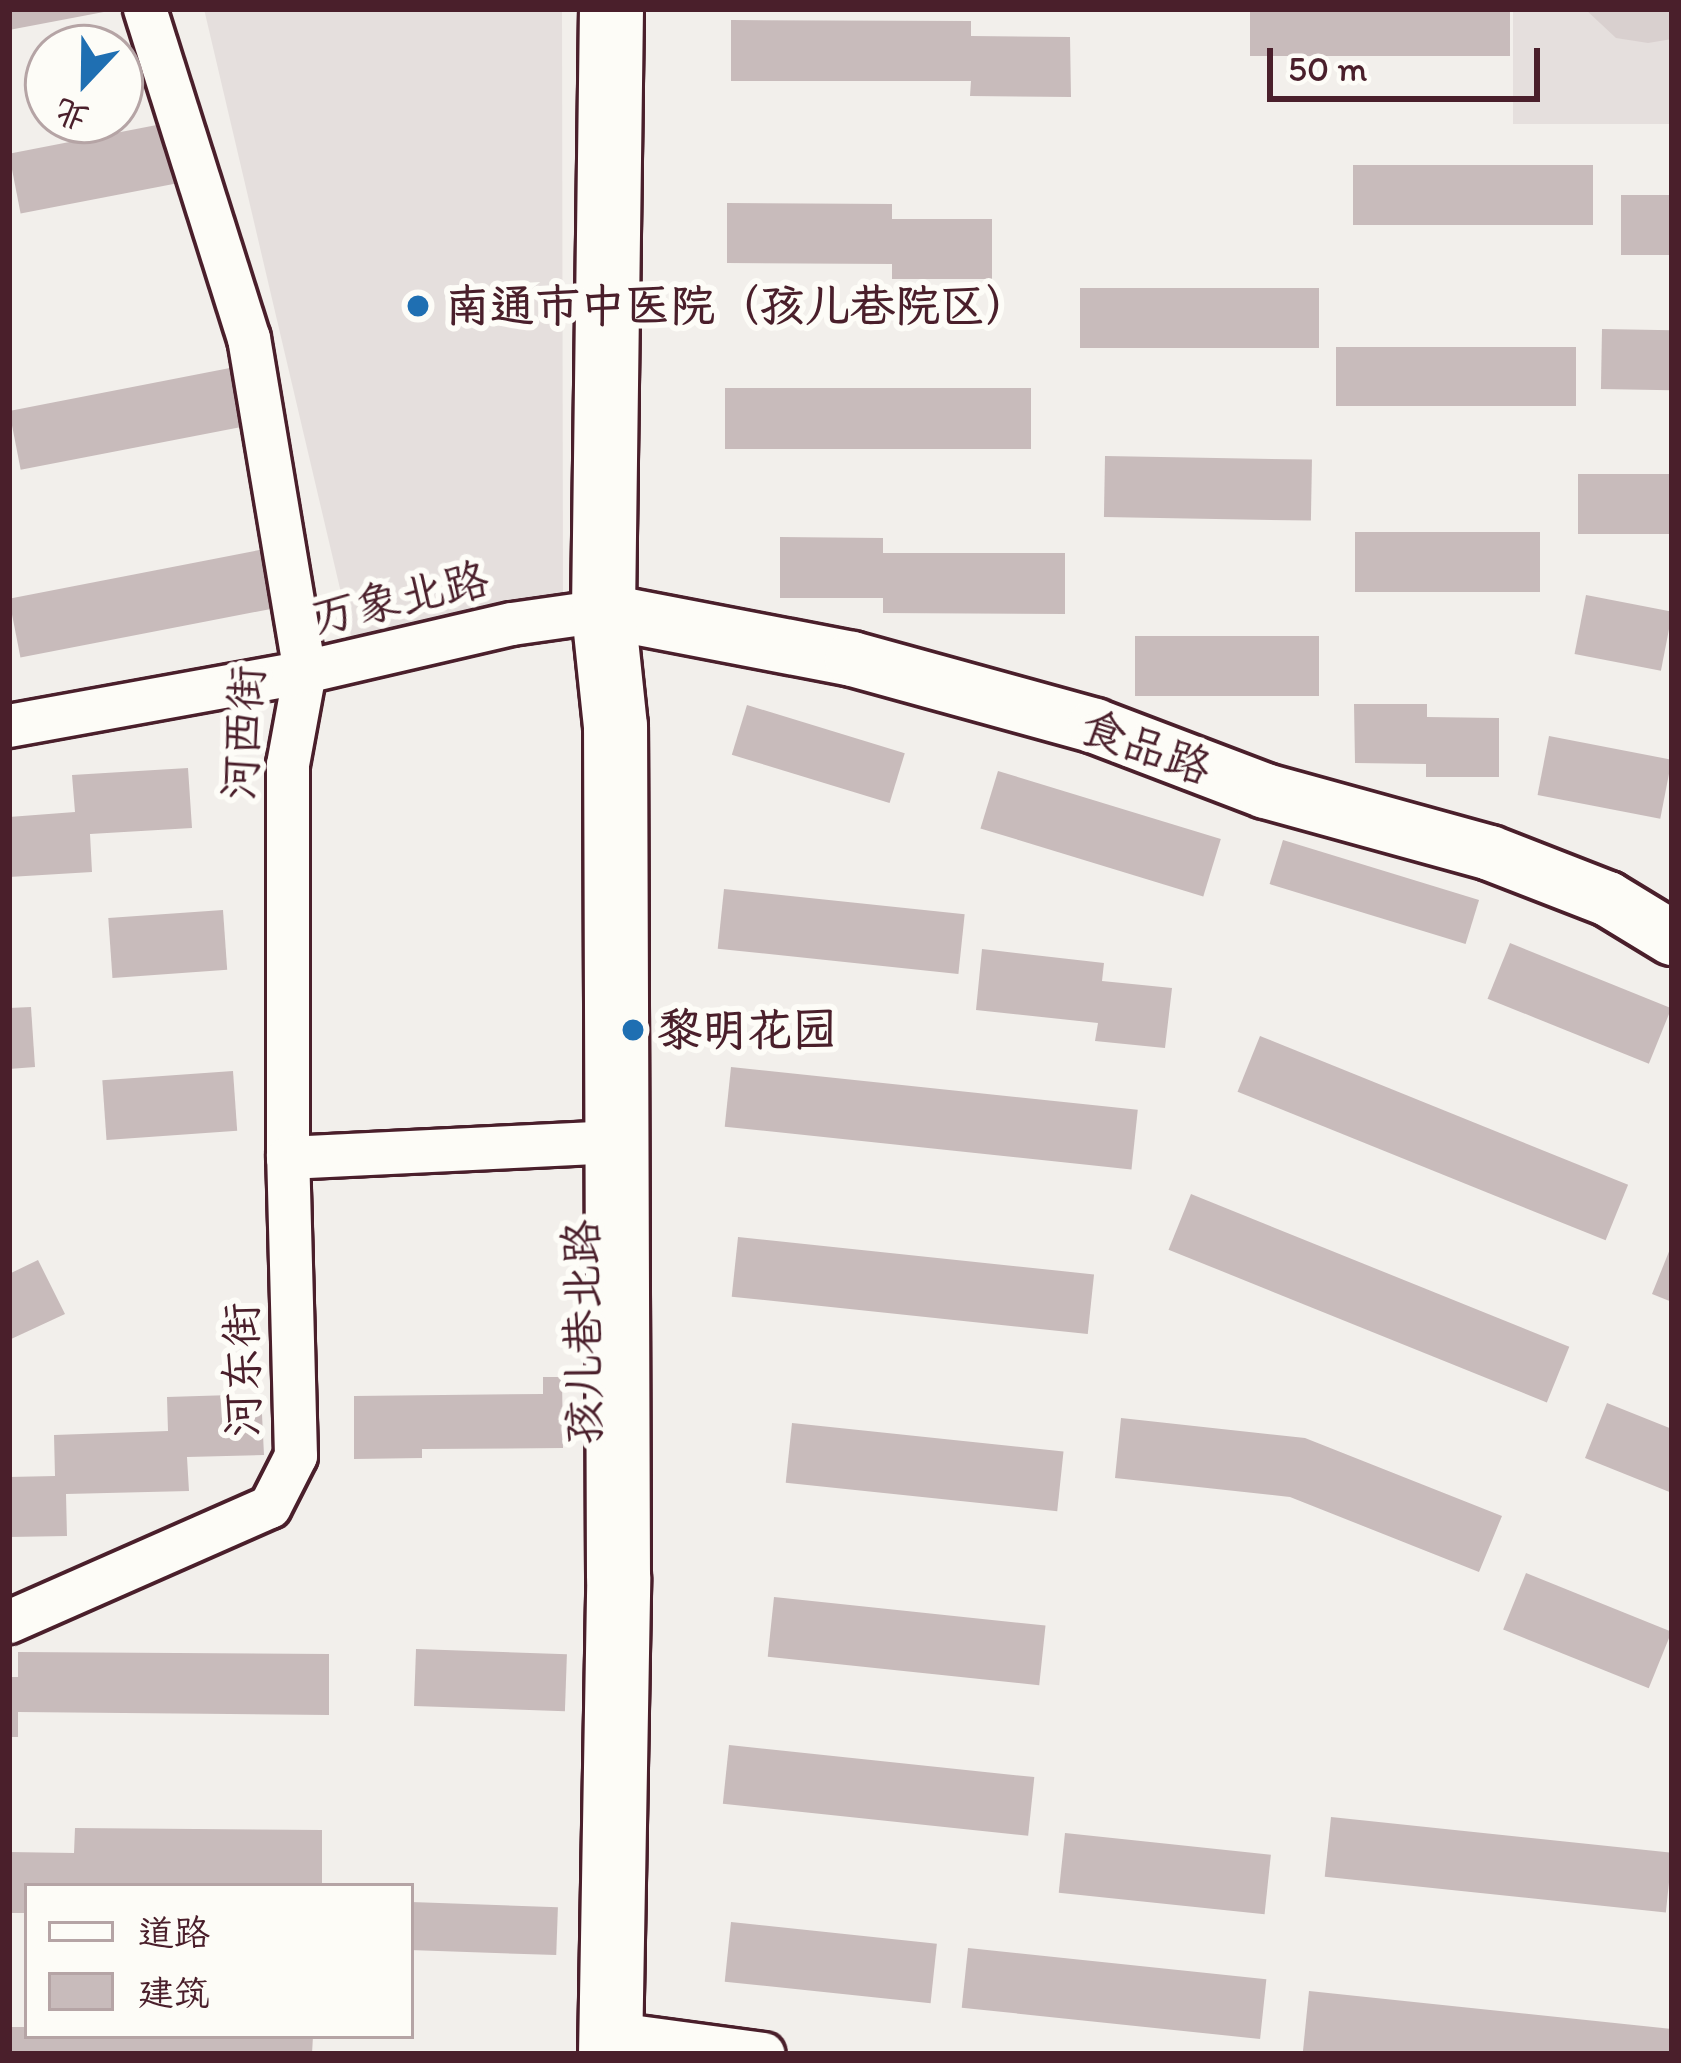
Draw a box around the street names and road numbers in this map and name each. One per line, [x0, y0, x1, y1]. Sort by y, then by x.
street label: 万象北路 [306, 551, 494, 645]
street label: 河西街 [211, 664, 275, 802]
street label: 食品路 [1073, 699, 1219, 795]
street label: 孩儿巷北路 [554, 1219, 612, 1445]
street label: 河东街 [214, 1302, 270, 1438]

